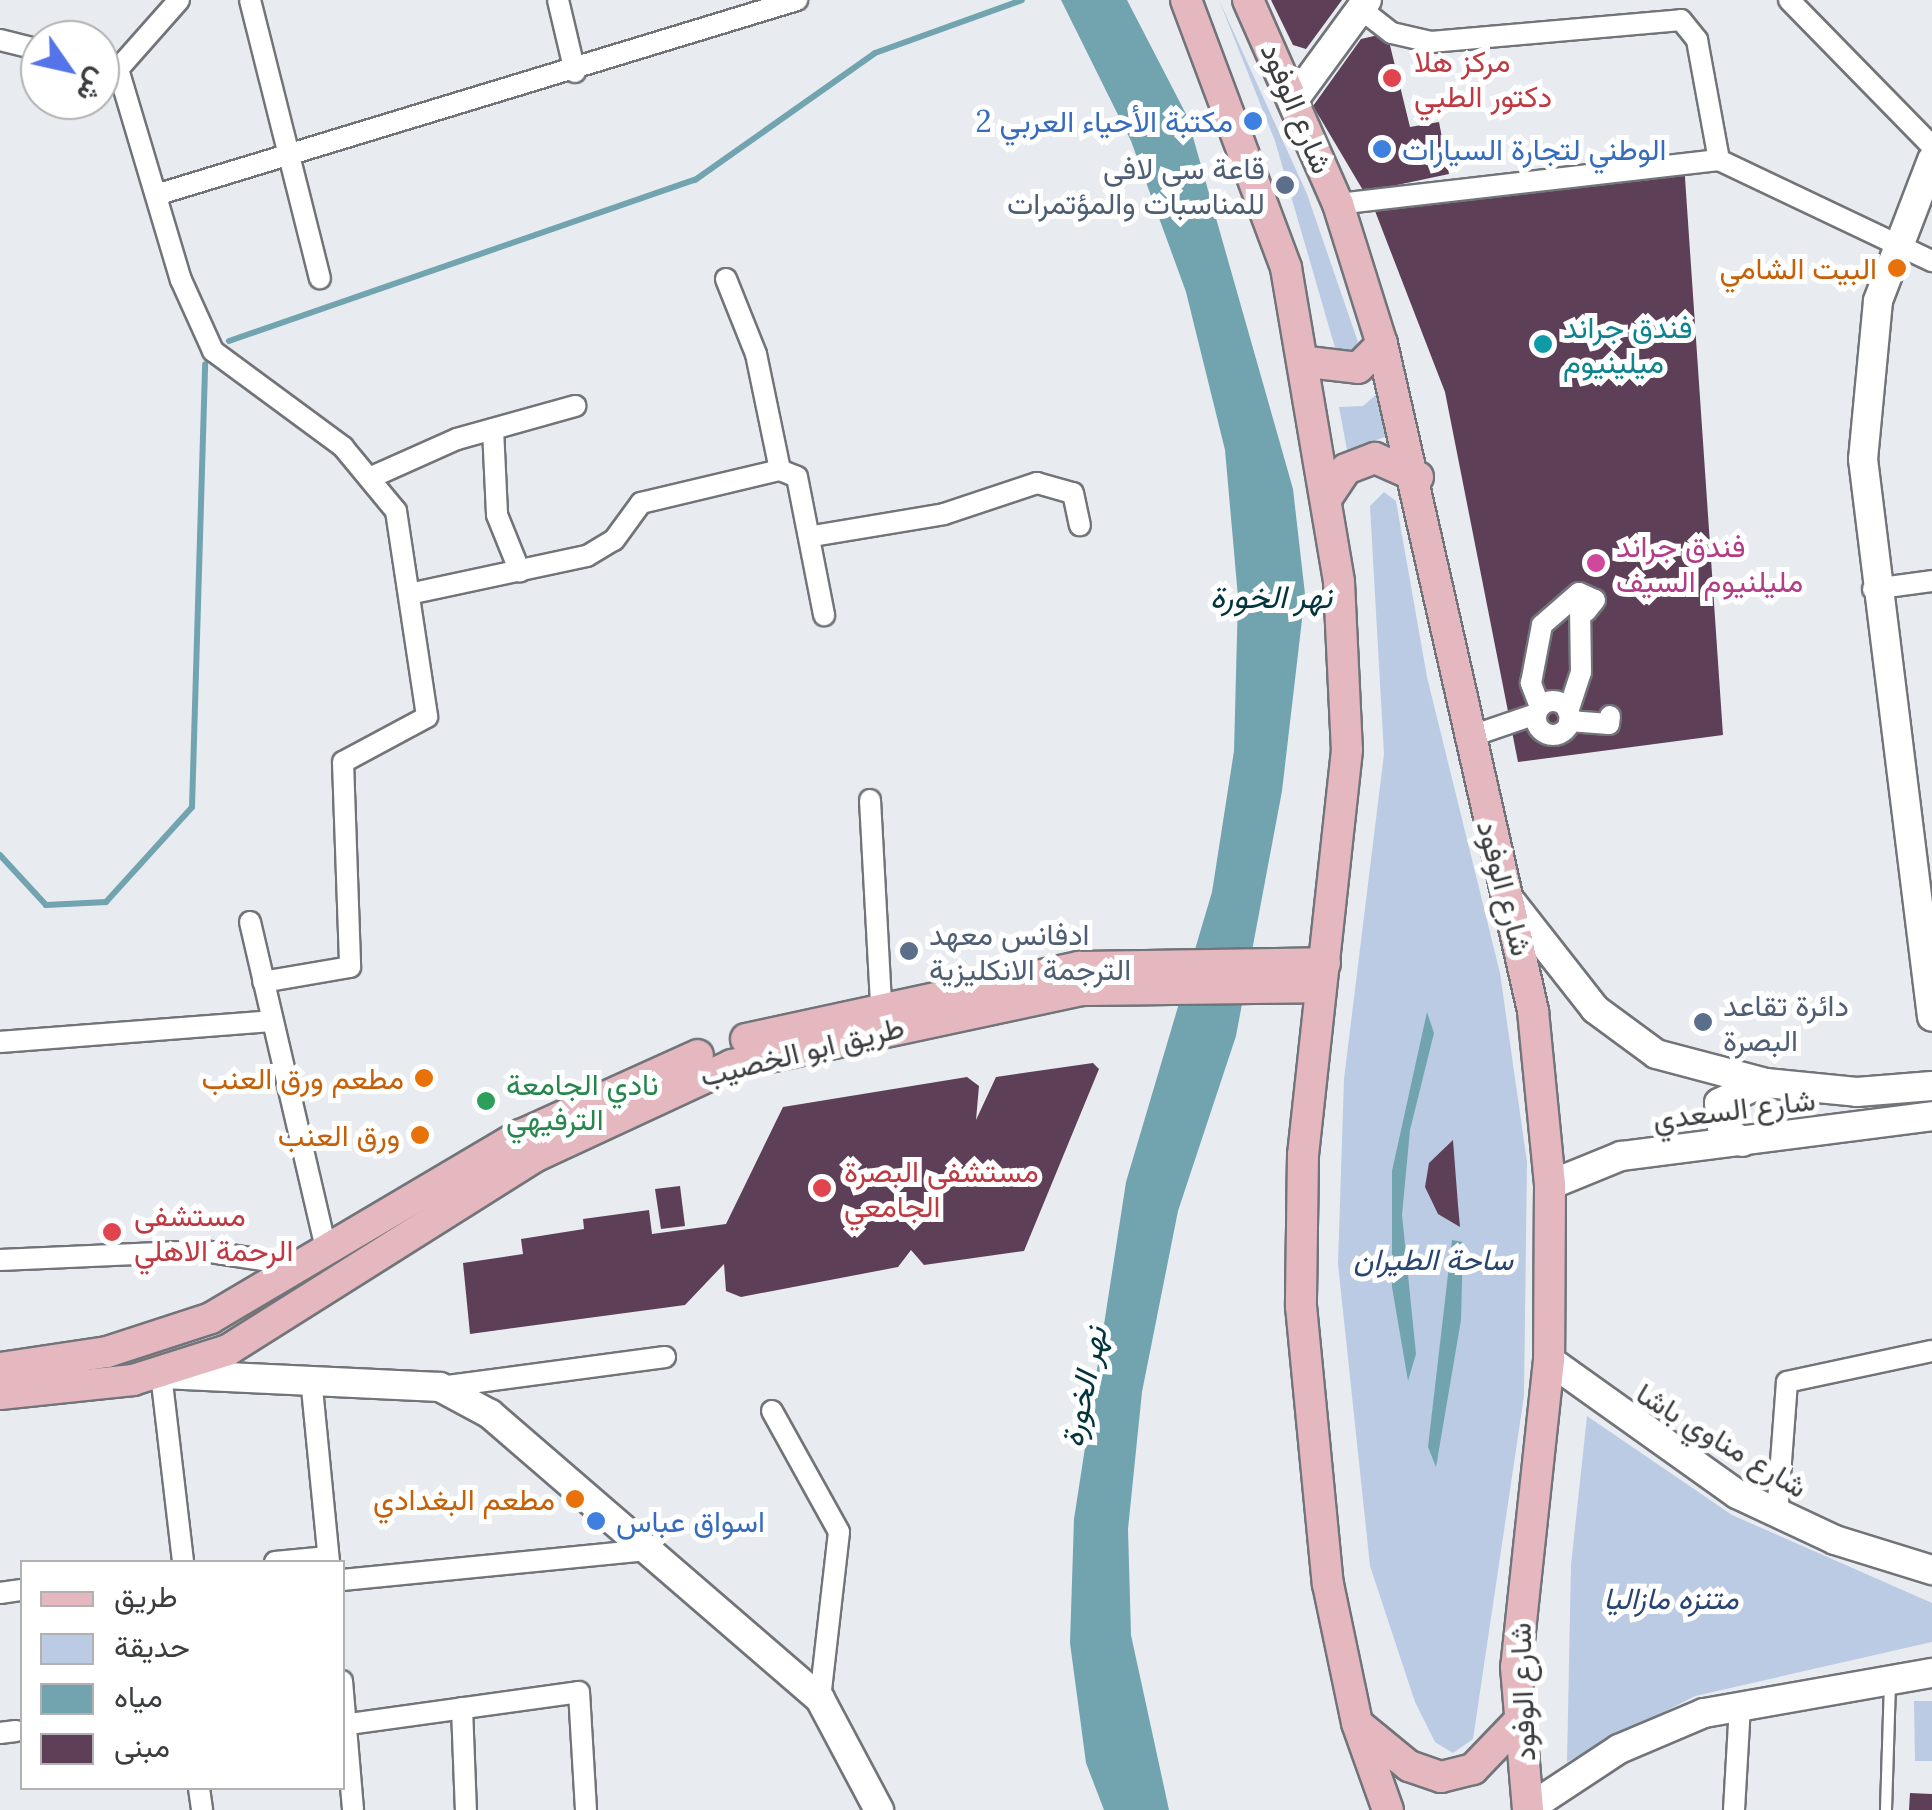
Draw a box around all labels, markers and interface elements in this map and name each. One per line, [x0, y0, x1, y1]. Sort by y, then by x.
north arrow [20, 20, 120, 120]
street label: شارع الوفود [1253, 37, 1341, 179]
place label: مركز هلا دكتور الطبي [1414, 43, 1552, 114]
text: ش [69, 62, 118, 110]
marker: مركز هلا دكتور الطبي [1379, 65, 1405, 91]
place label: مكتبة الأحياء العربي 2 [975, 103, 1233, 139]
marker: مكتبة الأحياء العربي 2 [1242, 110, 1264, 132]
place label: الوطني لتجارة السيارات [1402, 131, 1667, 167]
marker: الوطني لتجارة السيارات [1371, 138, 1393, 160]
place label: قاعة سي لافي للمناسبات والمؤتمرات [1007, 150, 1265, 220]
marker: قاعة سي لافي للمناسبات والمؤتمرات [1274, 174, 1296, 196]
place label: البيت الشامي [1720, 250, 1877, 286]
marker: البيت الشامي [1886, 257, 1908, 279]
place label: فندق جراند ميلينيوم [1563, 309, 1693, 380]
marker: فندق جراند ميلينيوم [1532, 333, 1554, 355]
place label: فندق جراند مليلنيوم السيف [1616, 528, 1803, 598]
marker: فندق جراند مليلنيوم السيف [1585, 552, 1607, 574]
water label: نهر الخورة [1210, 578, 1332, 616]
street label: شارع الوفود [1470, 816, 1540, 960]
place label: ادفانس معهد الترجمة الانكليزية [929, 916, 1131, 986]
marker: ادفانس معهد الترجمة الانكليزية [898, 940, 920, 962]
place label: دائرة تقاعد البصرة [1723, 987, 1849, 1058]
street label: طريق ابو الخصيب [696, 1008, 908, 1094]
marker: دائرة تقاعد البصرة [1692, 1011, 1714, 1033]
place label: مطعم ورق العنب [202, 1060, 404, 1096]
place label: نادي الجامعة الترفيهي [506, 1066, 658, 1136]
marker: مطعم ورق العنب [413, 1067, 435, 1089]
street label: شارع السعدي [1651, 1081, 1817, 1137]
marker: نادي الجامعة الترفيهي [475, 1090, 497, 1112]
place label: ورق العنب [278, 1117, 400, 1153]
marker: ورق العنب [409, 1124, 431, 1146]
place label: مستشفى البصرة الجامعي [844, 1153, 1039, 1224]
marker: مستشفى البصرة الجامعي [809, 1175, 835, 1201]
place label: مستشفى الرحمة الاهلي [134, 1197, 293, 1268]
marker: مستشفى الرحمة الاهلي [99, 1219, 125, 1245]
park label: ساحة الطيران [1353, 1241, 1513, 1277]
water label: نهر الخورة [1053, 1323, 1115, 1451]
street label: شارع مناوي باشا [1630, 1375, 1814, 1505]
place label: مطعم البغدادي [373, 1481, 555, 1517]
marker: مطعم البغدادي [564, 1488, 586, 1510]
place label: اسواق عباس [616, 1503, 765, 1539]
marker: اسواق عباس [585, 1510, 607, 1532]
legend [20, 1560, 345, 1790]
text: طريق [114, 1577, 178, 1615]
park label: متنزه مازاليا [1603, 1580, 1739, 1616]
street label: شارع الوفود [1502, 1622, 1542, 1762]
text: حديقة [114, 1627, 190, 1665]
text: مياه [114, 1677, 163, 1715]
text: مبنى [114, 1727, 170, 1765]

